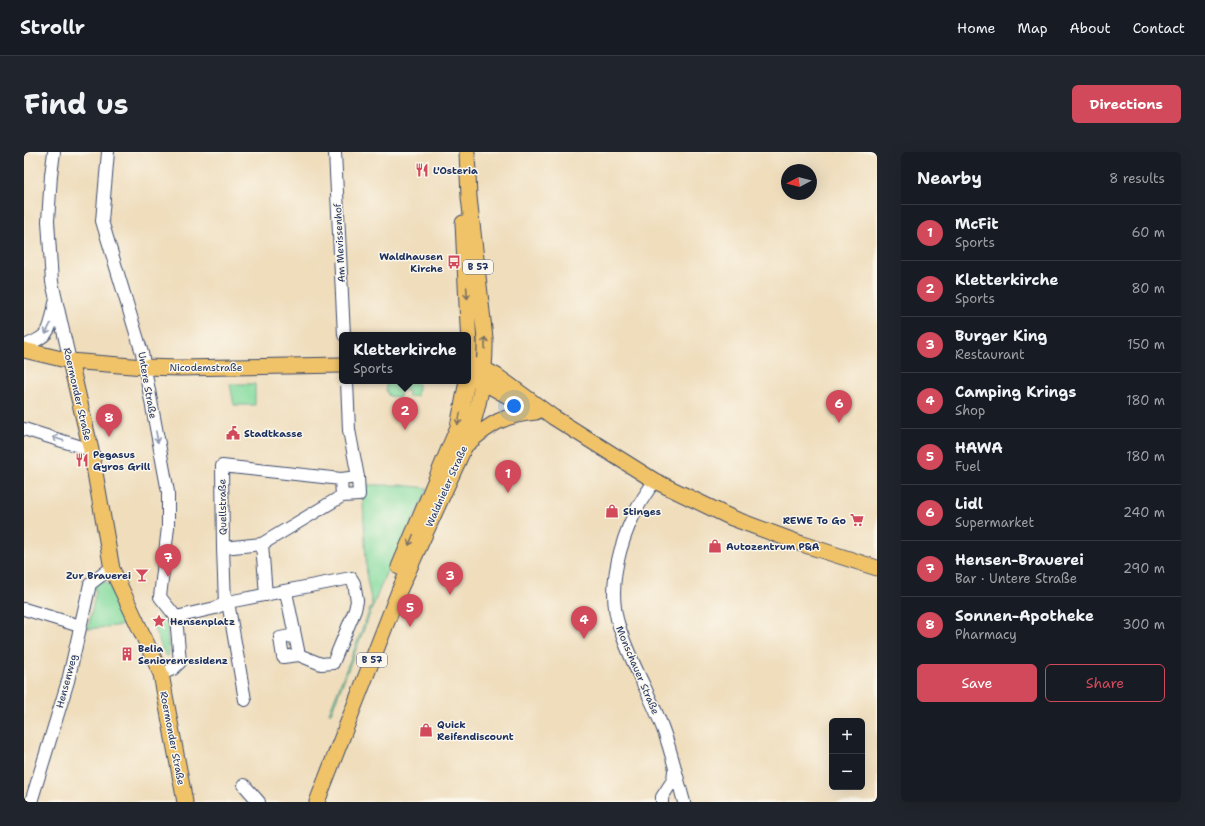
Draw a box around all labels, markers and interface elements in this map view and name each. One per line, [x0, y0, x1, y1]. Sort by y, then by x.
text: Strollr [20, 15, 85, 40]
text: Home [957, 19, 996, 37]
text: Map [1018, 19, 1048, 37]
text: About [1070, 19, 1111, 37]
text: Contact [1133, 19, 1185, 37]
text: Find us [24, 85, 129, 123]
button: Directions [1072, 85, 1181, 123]
restaurant icon: L'Osteria [414, 162, 430, 178]
place label: L'Osteria [433, 164, 478, 177]
north arrow [781, 164, 817, 200]
text: Nearby [917, 167, 982, 189]
text: 8 results [1109, 170, 1165, 187]
street label: Am Mevissenhof [331, 203, 348, 283]
text: McFit [955, 214, 999, 234]
text: 1 [927, 224, 933, 241]
text: 60 m [1132, 224, 1165, 241]
text: Sports [955, 234, 995, 251]
place label: Waldhausen Kirche [379, 250, 443, 275]
bus stop icon: Waldhausen Kirche [446, 254, 462, 270]
road number: B 57 [463, 260, 493, 274]
text: Kletterkirche [955, 270, 1058, 290]
text: 2 [925, 280, 935, 297]
text: 80 m [1131, 280, 1165, 297]
one-way arrow [463, 286, 470, 299]
text: Sports [955, 290, 995, 307]
one-way arrow [44, 323, 51, 335]
text: Burger King [955, 326, 1047, 346]
popup [339, 332, 471, 384]
text: 3 [925, 336, 935, 353]
text: 150 m [1127, 336, 1165, 353]
one-way arrow [481, 337, 489, 350]
text: Kletterkirche [353, 340, 457, 360]
street label: Roermonder Straße [60, 346, 95, 442]
text: Restaurant [955, 346, 1025, 363]
street label: Untere Straße [135, 351, 160, 420]
text: Sports [353, 360, 393, 377]
street label: Nicodemstraße [169, 361, 243, 374]
text: Camping Krings [955, 382, 1076, 402]
pin: 6 [826, 390, 852, 423]
text: 4 [925, 392, 935, 409]
text: 180 m [1126, 392, 1165, 409]
your location [504, 396, 524, 416]
pin: 2 [392, 397, 418, 430]
text: Shop [955, 402, 985, 419]
pin: 8 [96, 404, 122, 437]
one-way arrow [455, 412, 463, 425]
public building icon: Stadtkasse [225, 425, 241, 441]
place label: Stadtkasse [244, 427, 303, 440]
one-way arrow [153, 430, 161, 443]
one-way arrow [52, 435, 64, 443]
text: HAWA [955, 438, 1003, 458]
street label: Waldnieler Straße [423, 443, 470, 529]
place label: Pegasus Gyros Grill [93, 448, 151, 473]
text: 5 [926, 448, 934, 465]
text: 180 m [1126, 448, 1165, 465]
restaurant icon: Pegasus Gyros Grill [74, 452, 90, 468]
text: Fuel [955, 458, 980, 475]
pin: 1 [495, 460, 521, 493]
street label: Quellstraße [216, 479, 229, 535]
text: Lidl [955, 494, 983, 514]
shop icon: Stinges [604, 503, 620, 519]
text: 6 [925, 504, 935, 521]
text: 240 m [1123, 504, 1165, 521]
place label: Stinges [623, 505, 661, 518]
supermarket icon: REWE To Go [849, 512, 865, 528]
place label: REWE To Go [783, 514, 846, 527]
text: Supermarket [955, 514, 1034, 531]
one-way arrow [406, 533, 414, 545]
shop icon: Autozentrum P&A [707, 538, 723, 554]
place label: Autozentrum P&A [726, 540, 820, 553]
pin: 7 [155, 544, 181, 577]
text: Hensen-Brauerei [955, 550, 1084, 570]
text: 7 [925, 560, 935, 577]
text: 290 m [1123, 560, 1165, 577]
pin: 3 [437, 562, 463, 595]
bar icon: Zur Brauerei [134, 567, 150, 583]
place label: Zur Brauerei [66, 569, 131, 582]
text: Bar · Untere Straße [955, 570, 1077, 587]
pin: 5 [397, 594, 423, 627]
pin: 4 [571, 606, 597, 639]
text: Sonnen-Apotheke [955, 606, 1094, 626]
place icon: Hensenplatz [151, 613, 167, 629]
place label: Hensenplatz [170, 615, 235, 628]
text: 8 [925, 616, 935, 633]
text: 300 m [1122, 616, 1165, 633]
street label: Monschauer Straße [613, 624, 662, 717]
text: Pharmacy [955, 626, 1017, 643]
place label: Belia Seniorenresidenz [138, 642, 228, 667]
building icon: Belia Seniorenresidenz [119, 646, 135, 662]
street label: Hensenweg [53, 653, 80, 710]
road number: B 57 [357, 653, 387, 667]
button: Save [917, 664, 1037, 702]
button: Share [1045, 664, 1165, 702]
street label: Roermonder Straße [157, 690, 188, 786]
place label: Quick Reifendiscount [437, 718, 514, 743]
map controls [829, 718, 865, 790]
button: + [829, 718, 865, 754]
shop icon: Quick Reifendiscount [418, 722, 434, 738]
button: − [829, 754, 865, 790]

